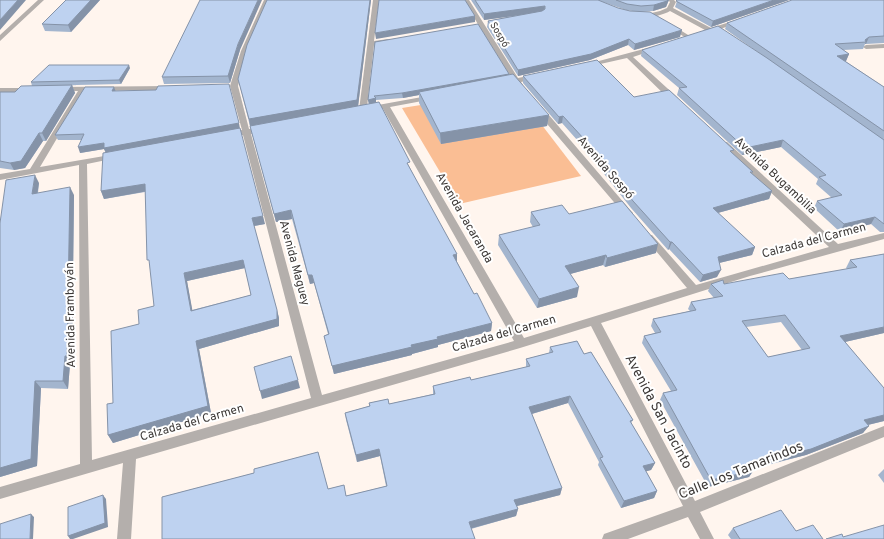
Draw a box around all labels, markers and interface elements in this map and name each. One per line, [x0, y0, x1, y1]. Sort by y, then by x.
street label: Sospó [486, 20, 512, 50]
street label: Avenida Sospó [573, 133, 637, 203]
street label: Avenida Bugambilia [731, 134, 819, 218]
street label: Avenida Jacaranda [432, 170, 496, 266]
street label: Avenida Maguey [275, 219, 313, 307]
street label: Calzada del Carmen [760, 219, 868, 263]
street label: Avenida Framboyán [62, 262, 80, 368]
street label: Calzada del Carmen [450, 312, 558, 356]
street label: Avenida San Jacinto [621, 352, 695, 472]
street label: Calzada del Carmen [138, 401, 246, 445]
street label: Calle Los Tamarindos [676, 438, 806, 504]

